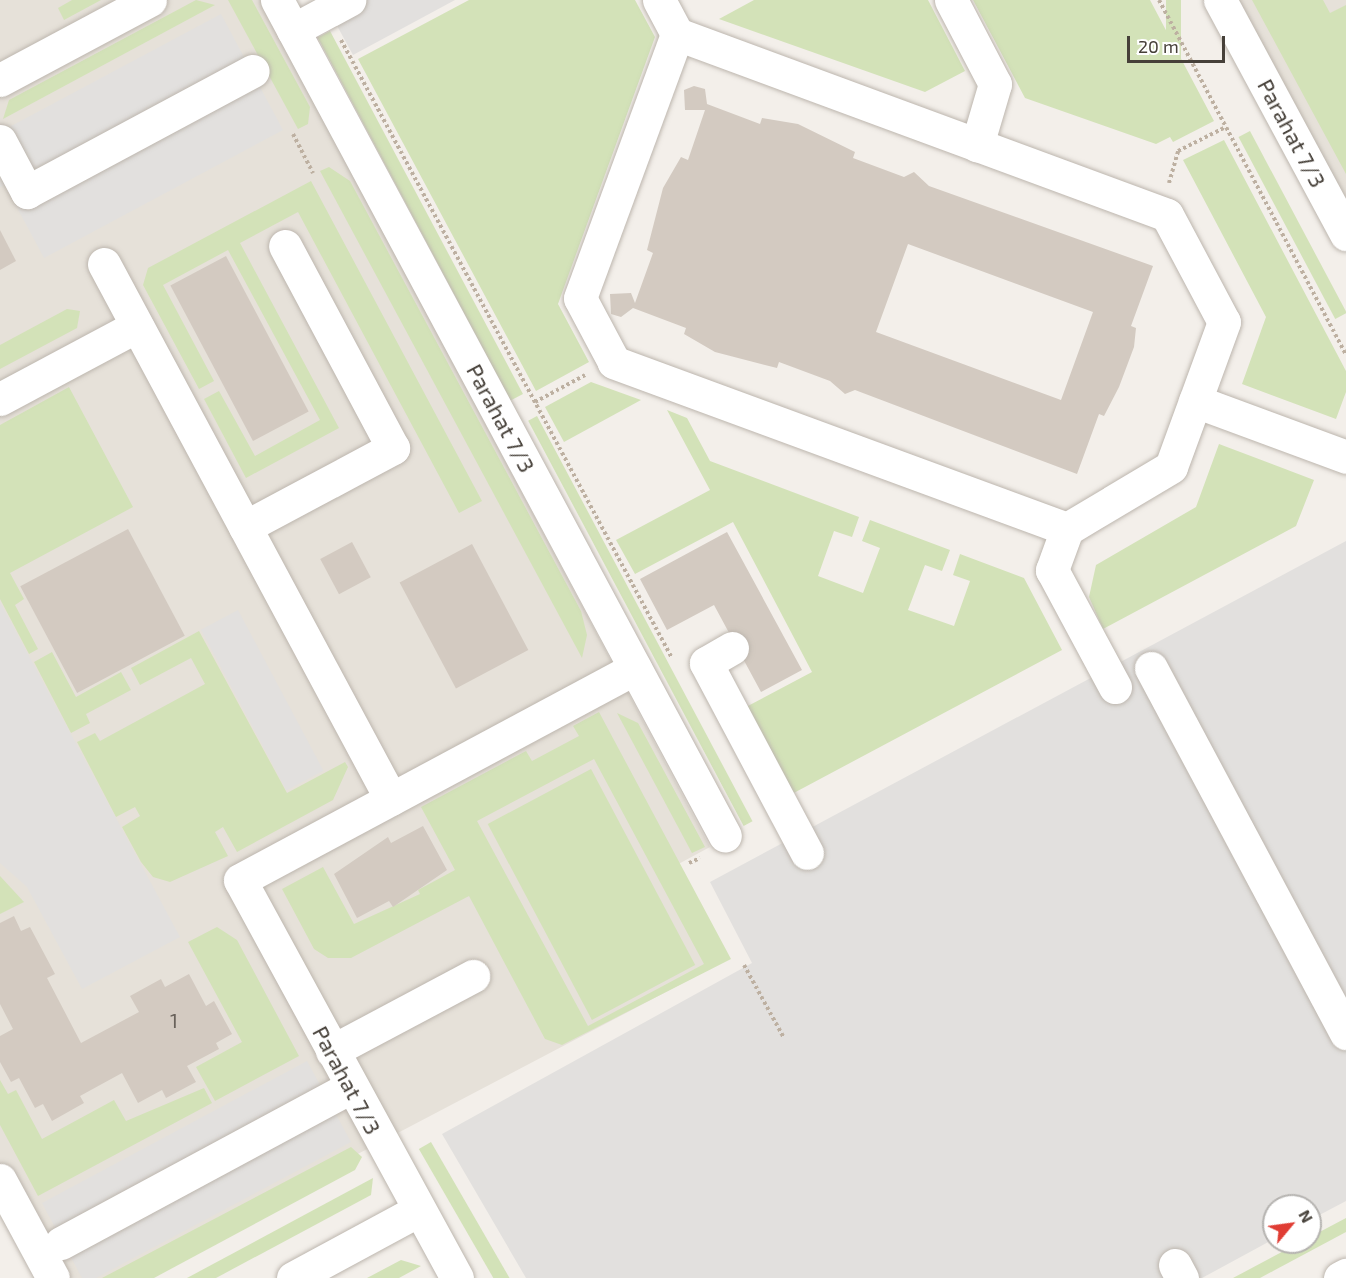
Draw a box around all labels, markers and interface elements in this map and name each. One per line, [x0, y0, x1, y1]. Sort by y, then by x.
scale bar [1130, 24, 1228, 62]
text: 20 m [1138, 35, 1179, 57]
street label: Parahat 7/3 [1252, 74, 1332, 192]
street label: Parahat 7/3 [461, 359, 541, 477]
house number: 1 [170, 1008, 178, 1032]
street label: Parahat 7/3 [307, 1021, 387, 1139]
north arrow [1262, 1194, 1322, 1254]
text: N [1295, 1206, 1318, 1226]

